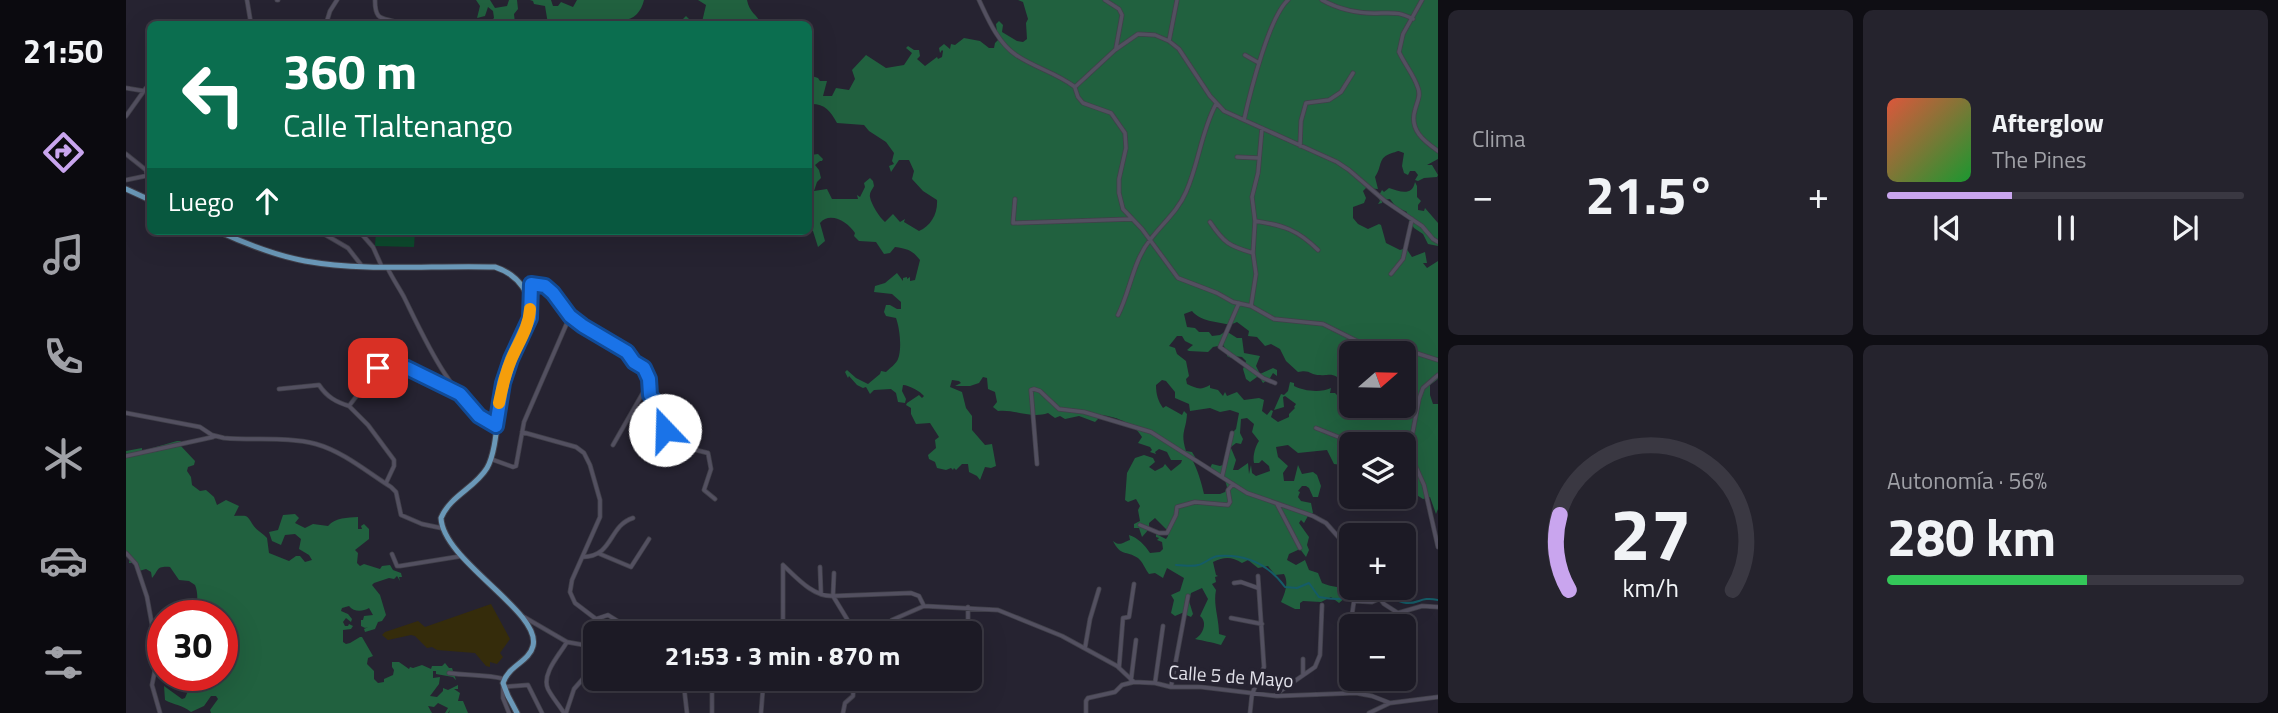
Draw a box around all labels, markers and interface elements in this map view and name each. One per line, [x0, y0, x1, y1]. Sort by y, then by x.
text: 21:50 [23, 27, 103, 75]
text: 360 m [283, 33, 417, 108]
icon: left [168, 49, 259, 140]
text: Calle Tlaltenango [283, 101, 513, 149]
text: Afterglow [1992, 103, 2104, 142]
text: Clima [1472, 121, 1526, 156]
icon: directions [39, 128, 88, 177]
text: The Pines [1992, 142, 2086, 177]
text: 21.5° [1586, 155, 1715, 234]
text: − [1472, 166, 1493, 224]
text: + [1808, 166, 1829, 224]
text: Luego [168, 182, 234, 221]
icon: ahead [248, 182, 286, 220]
icon: previous [1928, 209, 1966, 247]
icon: pause [2047, 209, 2085, 247]
icon: next [2166, 209, 2204, 247]
icon: music [39, 230, 88, 279]
icon: phone [39, 332, 88, 381]
pin [348, 338, 408, 398]
north arrow [1339, 341, 1416, 418]
map controls [1339, 341, 1416, 691]
icon: arrive [359, 349, 397, 387]
position arrow [628, 393, 702, 467]
button: layers [1339, 432, 1416, 509]
icon: climate [39, 434, 88, 483]
text: Autonomía · 56% [1887, 463, 2047, 498]
text: 27 [1610, 478, 1691, 588]
text: 280 km [1887, 497, 2056, 576]
button: + [1339, 523, 1416, 600]
icon: car [39, 536, 88, 585]
text: km/h [1622, 569, 1679, 607]
speed limit sign: 30 [147, 600, 238, 691]
button: − [1339, 614, 1416, 691]
text: 21:53 · 3 min · 870 m [665, 636, 900, 675]
icon: filters [39, 638, 88, 687]
street label: Calle 5 de Mayo [1167, 657, 1295, 694]

